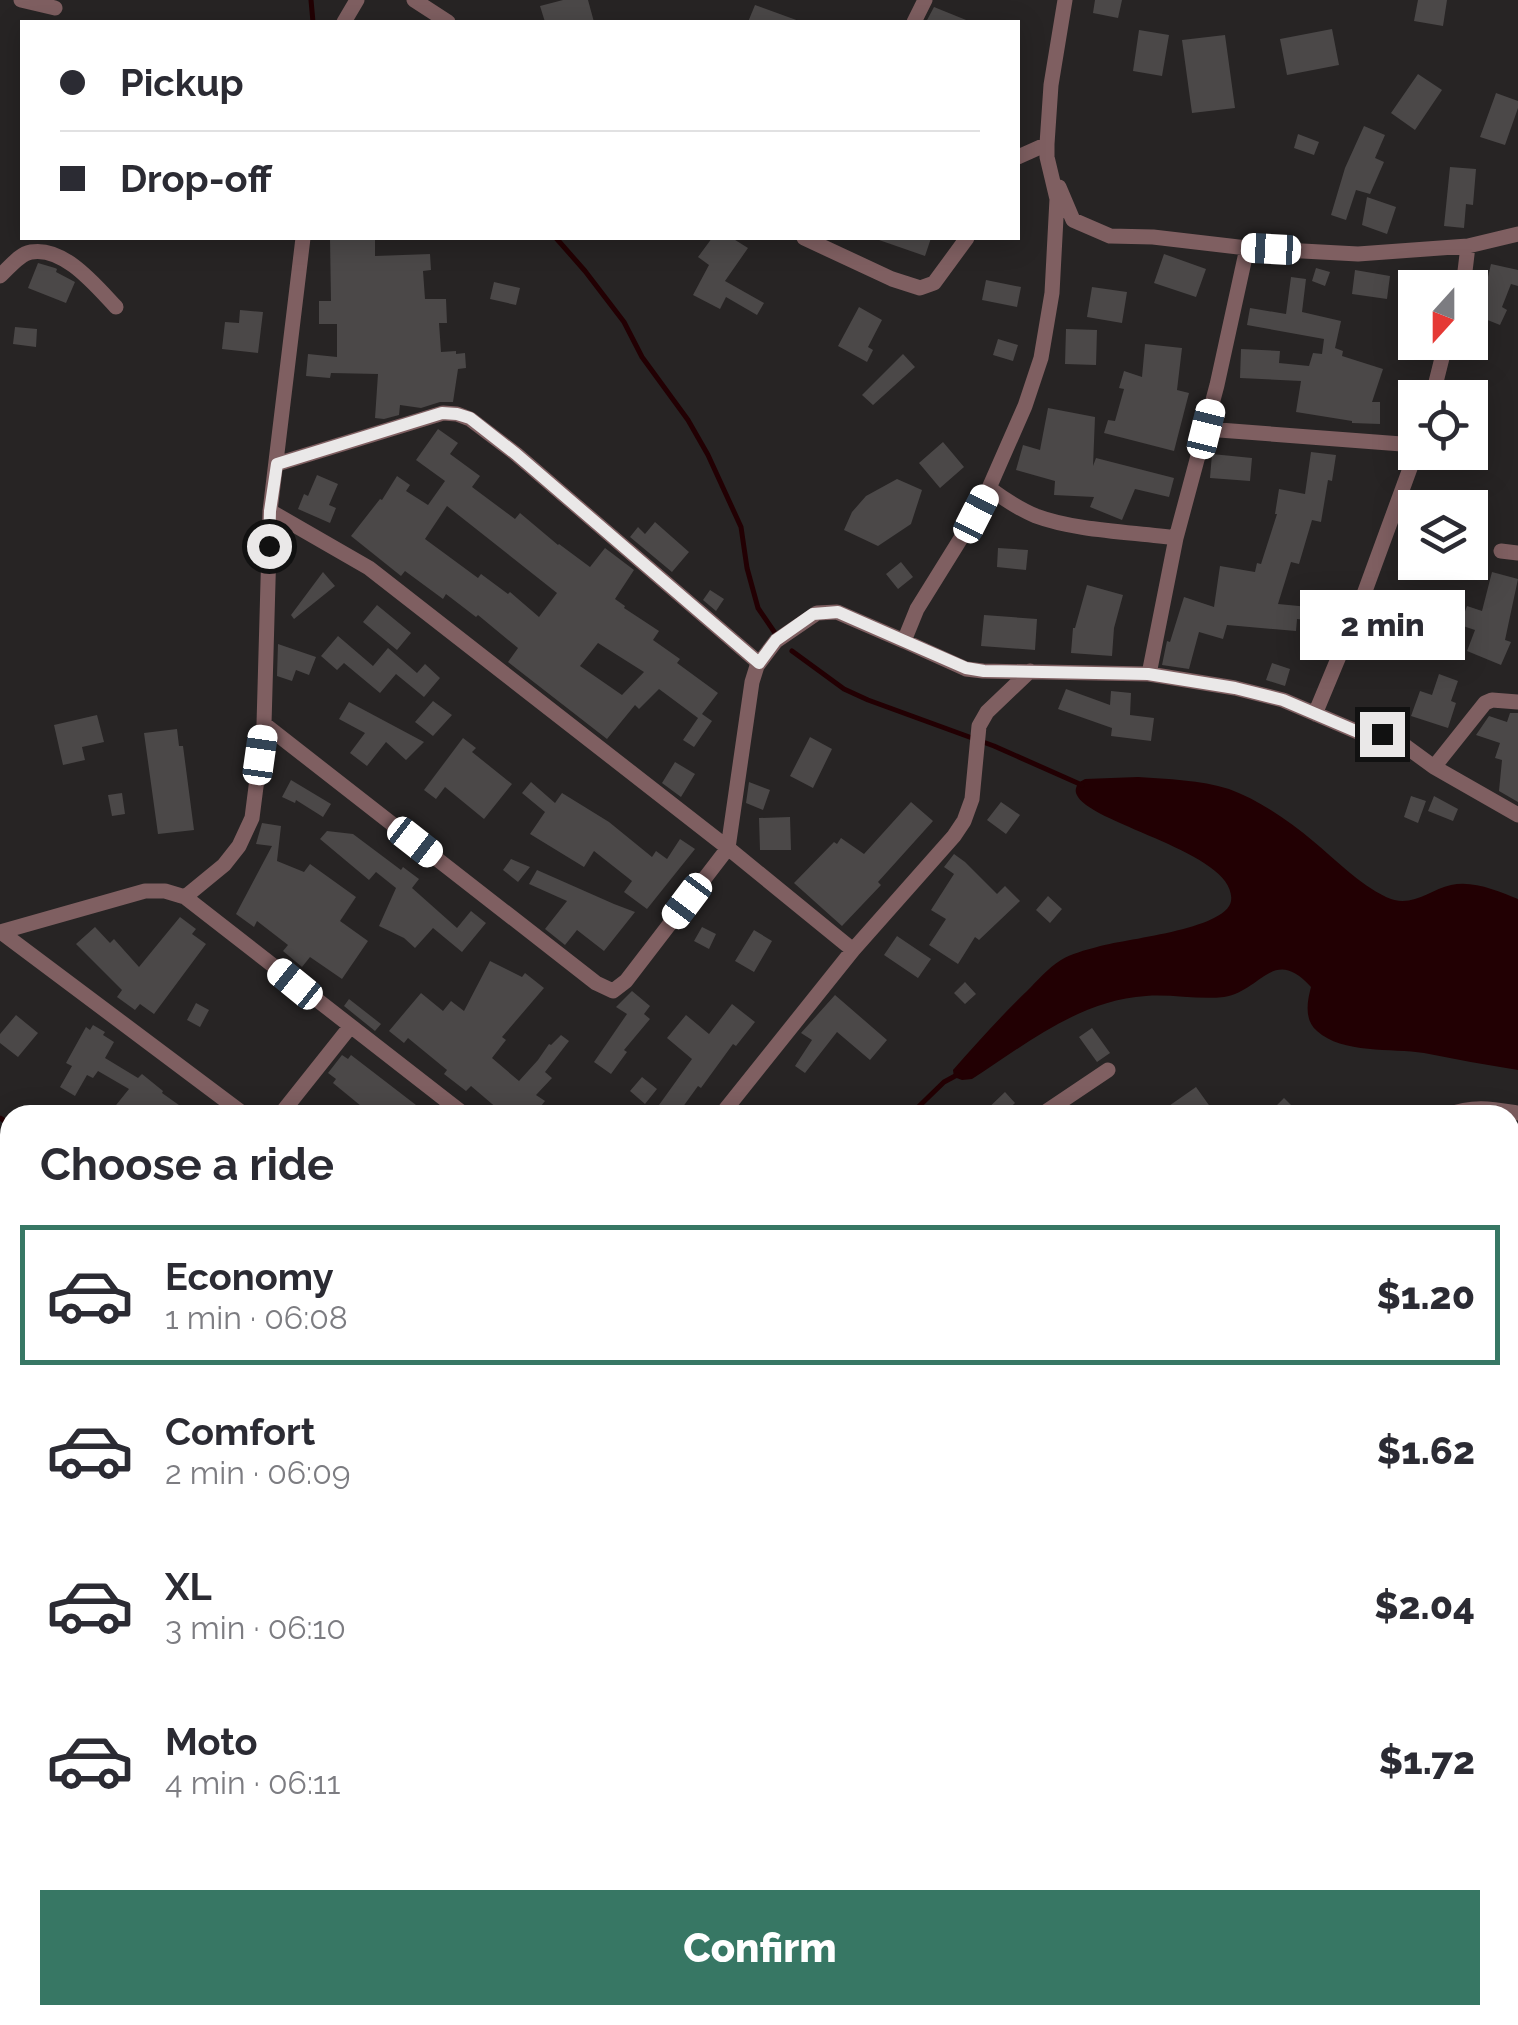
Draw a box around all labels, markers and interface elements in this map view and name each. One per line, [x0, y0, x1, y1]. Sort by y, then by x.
text: Pickup [120, 60, 244, 105]
text: Drop-off [120, 156, 272, 201]
car [1240, 232, 1302, 266]
north arrow [1398, 270, 1488, 360]
map controls [1398, 270, 1488, 580]
button: locate [1398, 380, 1488, 470]
car [1184, 396, 1228, 462]
car [949, 480, 1003, 548]
button: layers [1398, 490, 1488, 580]
route start [247, 524, 292, 569]
callout: 2 min [1300, 589, 1464, 659]
text: 2 min [1340, 606, 1425, 643]
route end [1360, 712, 1405, 757]
car [241, 723, 279, 787]
car [382, 812, 448, 872]
car [657, 868, 717, 934]
car [262, 953, 328, 1015]
text: Choose a ride [40, 1138, 334, 1191]
icon: car [45, 1250, 135, 1340]
text: Economy [165, 1254, 334, 1299]
text: $1.20 [1377, 1273, 1475, 1318]
text: 1 min · 06:08 [165, 1299, 348, 1336]
icon: car [45, 1405, 135, 1495]
text: Comfort [165, 1409, 315, 1454]
text: $1.62 [1377, 1428, 1475, 1473]
text: 2 min · 06:09 [165, 1454, 350, 1491]
icon: car [45, 1560, 135, 1650]
text: XL [165, 1564, 212, 1609]
text: $2.04 [1374, 1583, 1475, 1628]
text: 3 min · 06:10 [165, 1609, 346, 1646]
icon: car [45, 1715, 135, 1805]
text: Moto [165, 1719, 258, 1764]
text: $1.72 [1379, 1738, 1475, 1783]
text: 4 min · 06:11 [165, 1764, 340, 1801]
button: Confirm [40, 1890, 1480, 2005]

